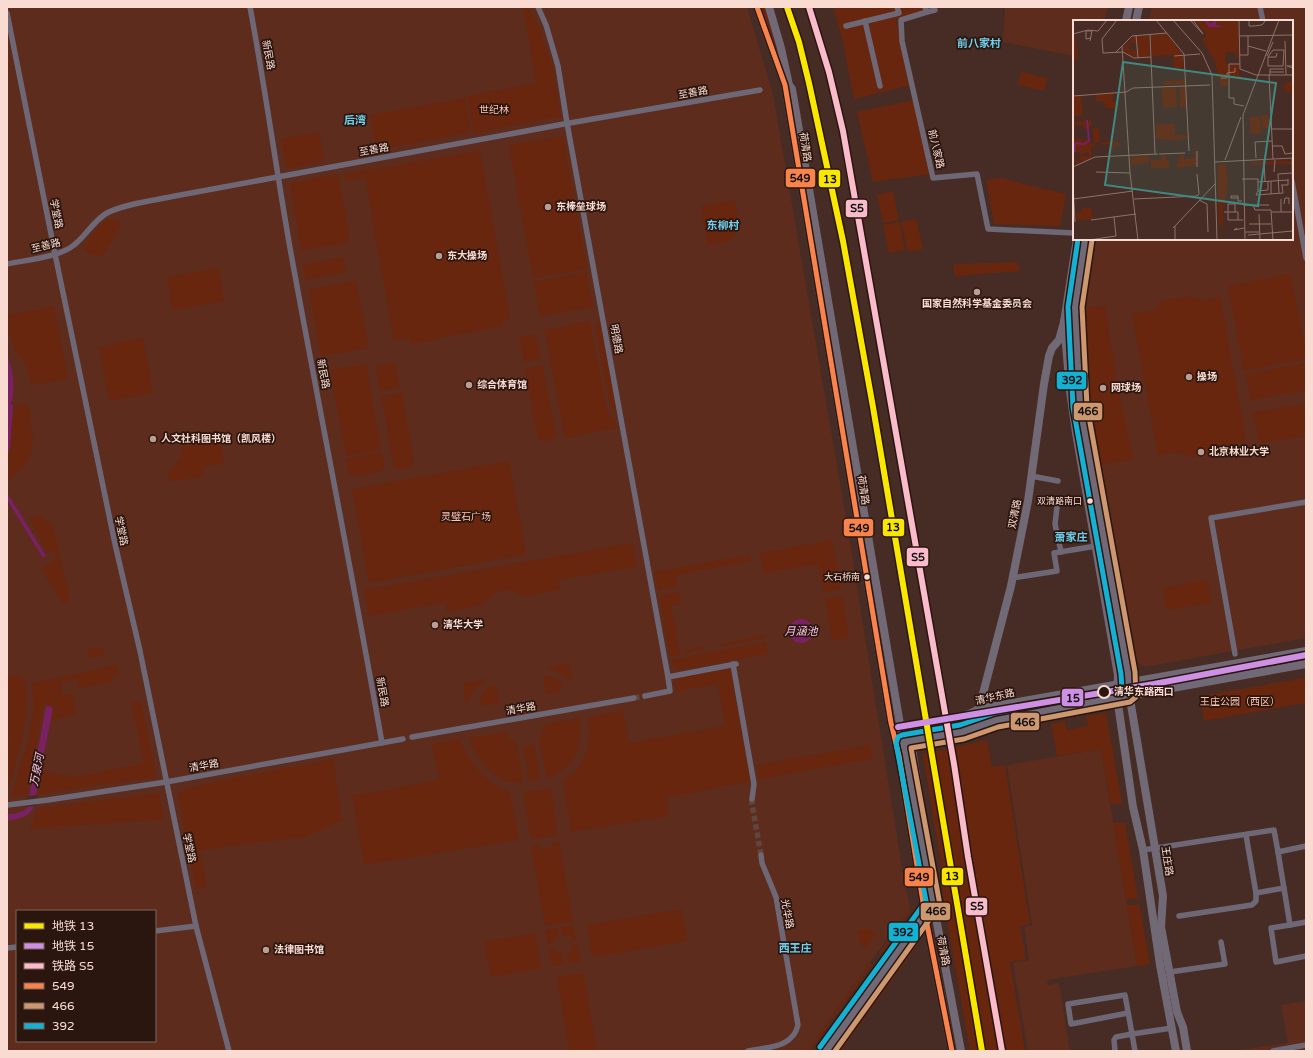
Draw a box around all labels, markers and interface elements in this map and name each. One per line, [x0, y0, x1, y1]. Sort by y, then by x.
inset map [1073, 20, 1293, 240]
district label: 前八家村 [957, 37, 1001, 50]
street label: 新民路 [259, 39, 277, 71]
street label: 至善路 [677, 84, 709, 102]
park label: 世纪林 [479, 104, 509, 116]
district label: 后湾 [344, 114, 366, 127]
street label: 前八家路 [926, 128, 946, 170]
street label: 荷清路 [797, 131, 813, 163]
street label: 至善路 [358, 141, 390, 159]
line badge: 549 [785, 168, 816, 188]
line badge: 13 [818, 169, 841, 188]
text: 549 [790, 172, 810, 185]
text: 13 [823, 173, 837, 186]
street label: 学堂路 [47, 198, 65, 230]
line badge: S5 [845, 199, 868, 218]
place label: 东棒垒球场 [556, 201, 606, 213]
marker: 东棒垒球场 [543, 202, 553, 212]
text: S5 [850, 202, 864, 215]
district label: 东柳村 [707, 219, 740, 232]
street label: 至善路 [30, 237, 62, 255]
place label: 东大操场 [447, 250, 487, 262]
marker: 东大操场 [434, 251, 444, 261]
marker: 国家自然科学基金委员会 [972, 287, 982, 297]
place label: 国家自然科学基金委员会 [922, 297, 1032, 310]
street label: 明德路 [607, 323, 625, 355]
street label: 新民路 [314, 358, 332, 390]
line badge: 392 [1056, 371, 1087, 390]
place label: 操场 [1197, 371, 1217, 383]
marker: 操场 [1184, 372, 1194, 382]
text: 392 [1062, 374, 1082, 387]
place label: 综合体育馆 [477, 379, 527, 391]
marker: 综合体育馆 [464, 380, 474, 390]
place label: 网球场 [1111, 382, 1141, 394]
marker: 网球场 [1098, 383, 1108, 393]
line badge: 466 [1073, 402, 1103, 421]
text: 466 [1078, 405, 1098, 418]
place label: 人文社科图书馆（凯风楼） [161, 432, 281, 445]
marker: 人文社科图书馆（凯风楼） [148, 434, 158, 444]
place label: 北京林业大学 [1209, 446, 1269, 458]
marker: 北京林业大学 [1196, 447, 1206, 457]
street label: 荷清路 [855, 474, 871, 506]
place label: 双清路南口 [1037, 496, 1082, 507]
marker: 双清路南口 [1085, 496, 1095, 506]
street label: 双清路 [1006, 498, 1024, 530]
park label: 灵璧石广场 [441, 511, 491, 523]
street label: 学堂路 [112, 515, 130, 547]
line badge: 549 [843, 518, 874, 537]
line badge: 13 [882, 518, 905, 537]
text: 13 [886, 521, 900, 534]
text: 549 [849, 522, 869, 535]
district label: 萧家庄 [1055, 531, 1088, 544]
line badge: S5 [906, 547, 929, 567]
text: S5 [911, 551, 925, 564]
place label: 大石桥南 [824, 572, 860, 583]
marker: 大石桥南 [862, 572, 872, 582]
place label: 清华大学 [443, 618, 483, 631]
marker: 清华大学 [430, 620, 440, 630]
water label: 月涵池 [785, 625, 818, 638]
street label: 新民路 [373, 676, 391, 708]
marker: 清华东路西口 [1097, 685, 1111, 699]
place label: 清华东路西口 [1114, 685, 1174, 698]
street label: 清华东路 [974, 687, 1016, 707]
line badge: 15 [1061, 688, 1084, 707]
text: 15 [1066, 692, 1080, 705]
park label: 王庄公园（西区） [1200, 696, 1280, 708]
street label: 清华路 [505, 700, 537, 718]
line badge: 466 [1010, 712, 1040, 731]
text: 466 [1015, 716, 1035, 729]
water label: 万泉河 [27, 751, 47, 787]
street label: 清华路 [188, 757, 220, 775]
street label: 学堂路 [180, 832, 198, 864]
street label: 王庄路 [1159, 845, 1175, 877]
line badge: 549 [904, 867, 934, 887]
line badge: 13 [941, 867, 964, 886]
text: 13 [945, 870, 959, 883]
text: 549 [909, 871, 929, 884]
line badge: S5 [965, 897, 988, 916]
street label: 光华路 [778, 898, 796, 930]
text: S5 [970, 900, 984, 913]
line badge: 466 [920, 902, 951, 921]
text: 466 [926, 905, 946, 918]
legend [16, 910, 156, 1042]
text: 地铁 13 [52, 919, 94, 933]
line badge: 392 [888, 922, 919, 942]
text: 392 [893, 926, 913, 939]
street label: 荷清路 [934, 935, 952, 967]
text: 地铁 15 [52, 939, 94, 953]
district label: 西王庄 [779, 942, 812, 955]
place label: 法律图书馆 [274, 944, 324, 956]
marker: 法律图书馆 [261, 945, 271, 955]
text: 铁路 S5 [52, 959, 94, 973]
text: 549 [52, 979, 75, 993]
text: 466 [52, 999, 75, 1013]
text: 392 [52, 1019, 75, 1033]

